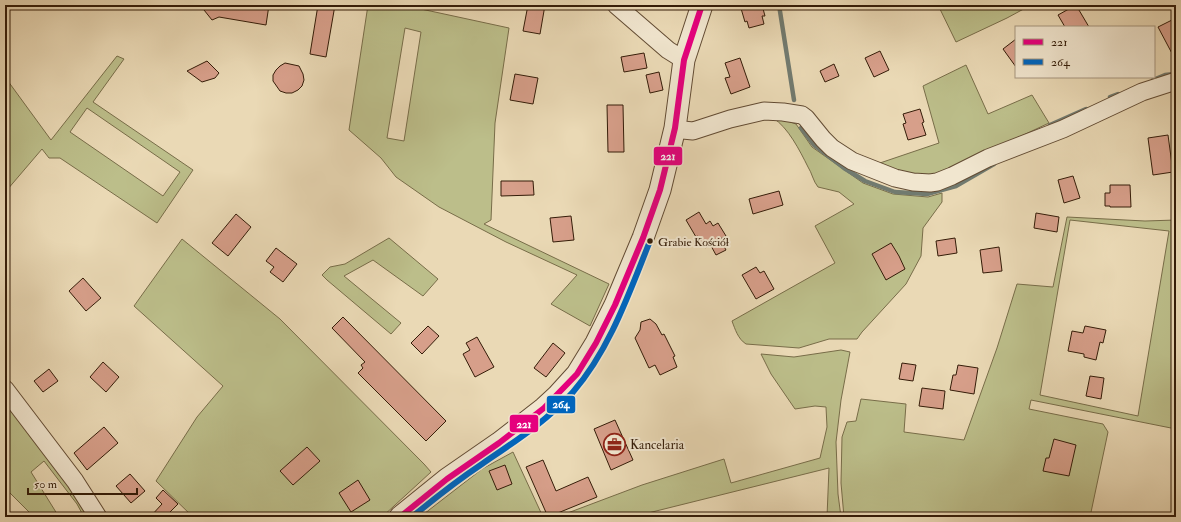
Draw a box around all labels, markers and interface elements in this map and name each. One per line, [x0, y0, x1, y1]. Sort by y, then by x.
legend [1015, 26, 1155, 78]
text: 221 [1051, 35, 1067, 50]
text: 264 [1051, 55, 1070, 70]
line badge: 221 [653, 146, 683, 166]
text: 221 [660, 150, 676, 163]
place label: Grabie Kościół [658, 235, 730, 250]
marker: Grabie Kościół [645, 236, 655, 246]
line badge: 264 [546, 395, 576, 414]
text: 264 [552, 398, 571, 412]
line badge: 221 [509, 414, 539, 433]
text: 221 [516, 418, 532, 431]
office icon: Kancelaria [601, 431, 627, 457]
place label: Kancelaria [630, 437, 685, 453]
scale bar [28, 470, 137, 496]
text: 50 m [34, 477, 58, 492]

